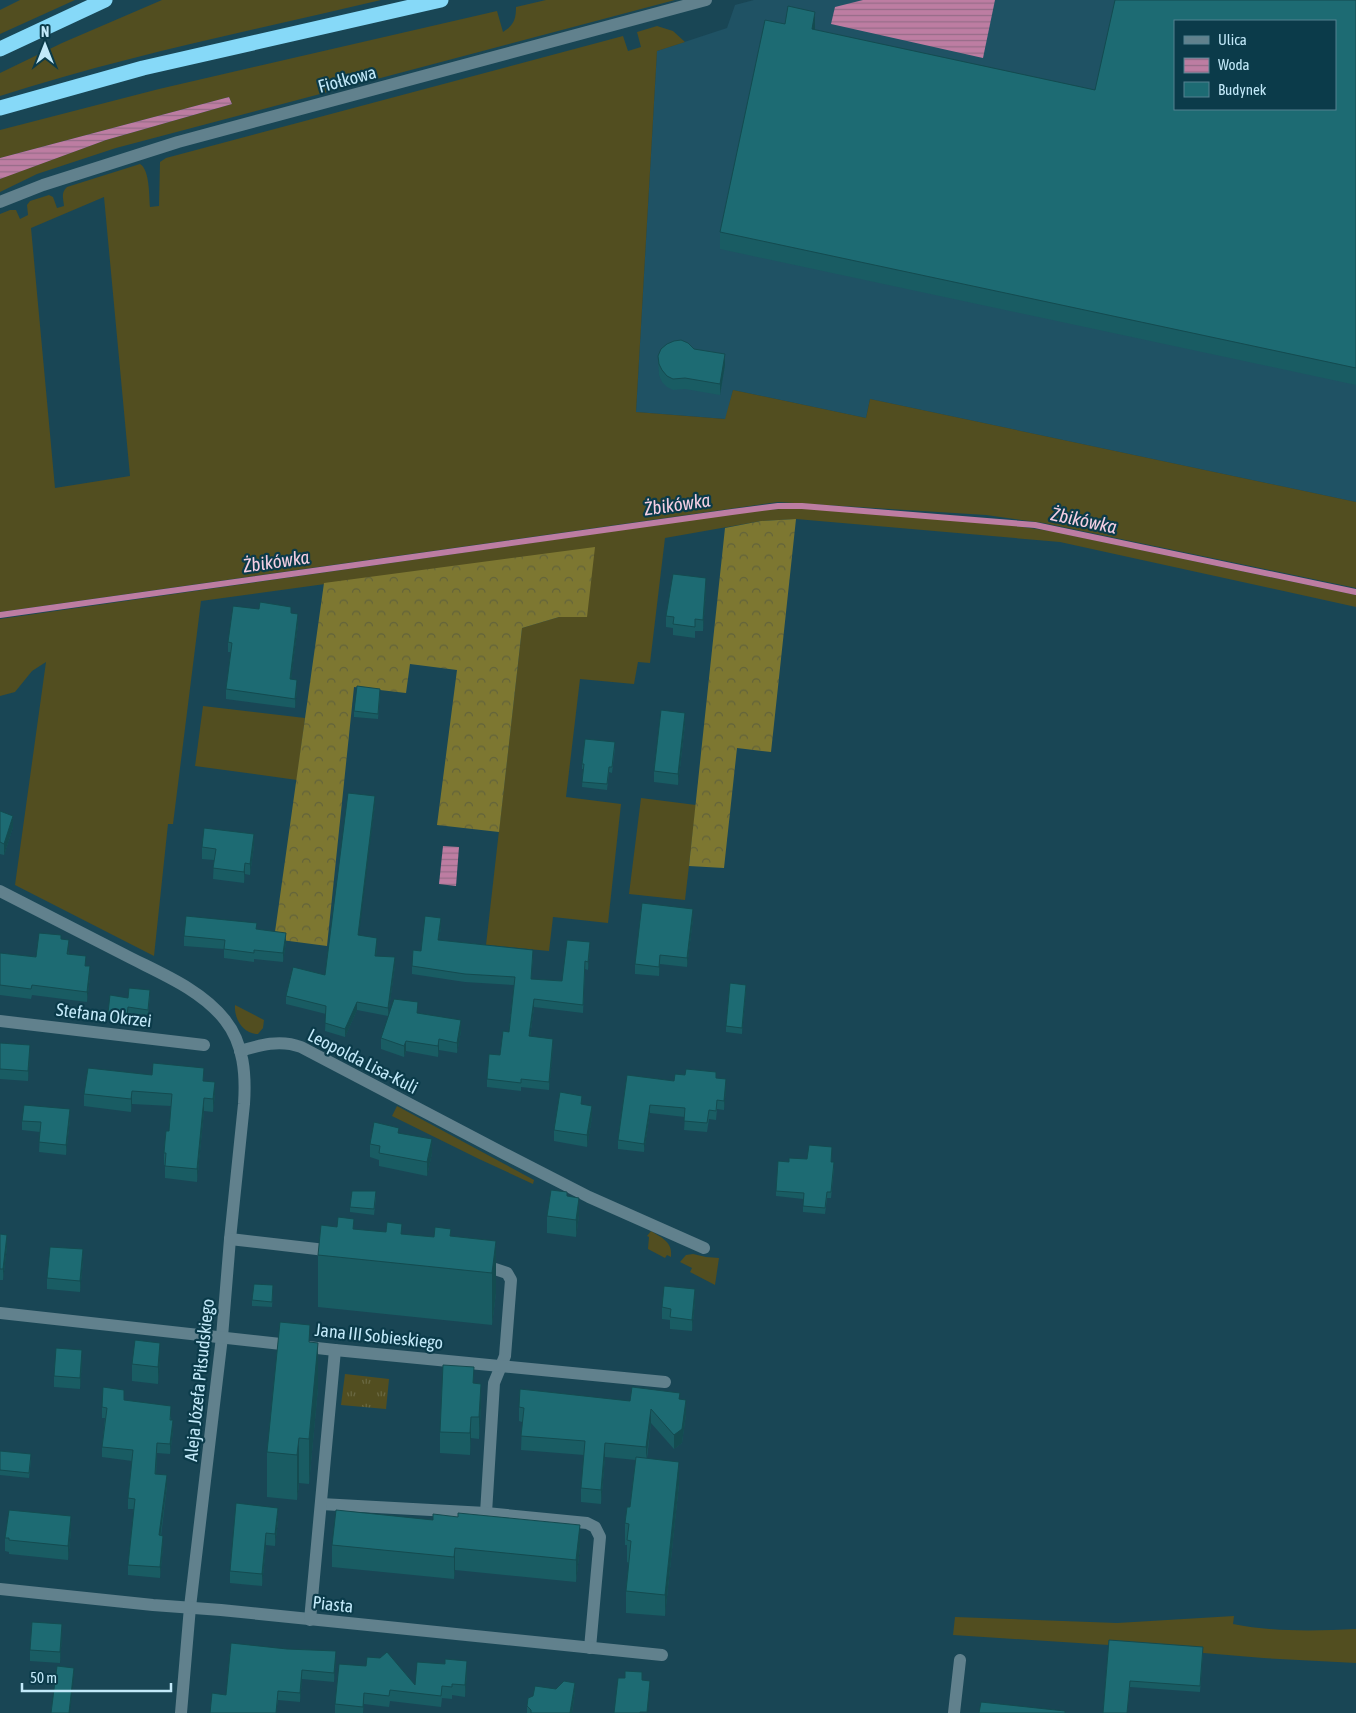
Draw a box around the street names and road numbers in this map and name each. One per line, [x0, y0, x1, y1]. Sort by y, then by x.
street label: Fiołkowa [316, 61, 378, 97]
street label: Stefana Okrzei [55, 999, 153, 1031]
street label: Leopolda Lisa-Kuli [304, 1024, 422, 1098]
street label: Aleja Józefa Piłsudskiego [180, 1297, 218, 1463]
street label: Jana III Sobieskiego [314, 1319, 444, 1353]
street label: Piasta [312, 1591, 354, 1617]

